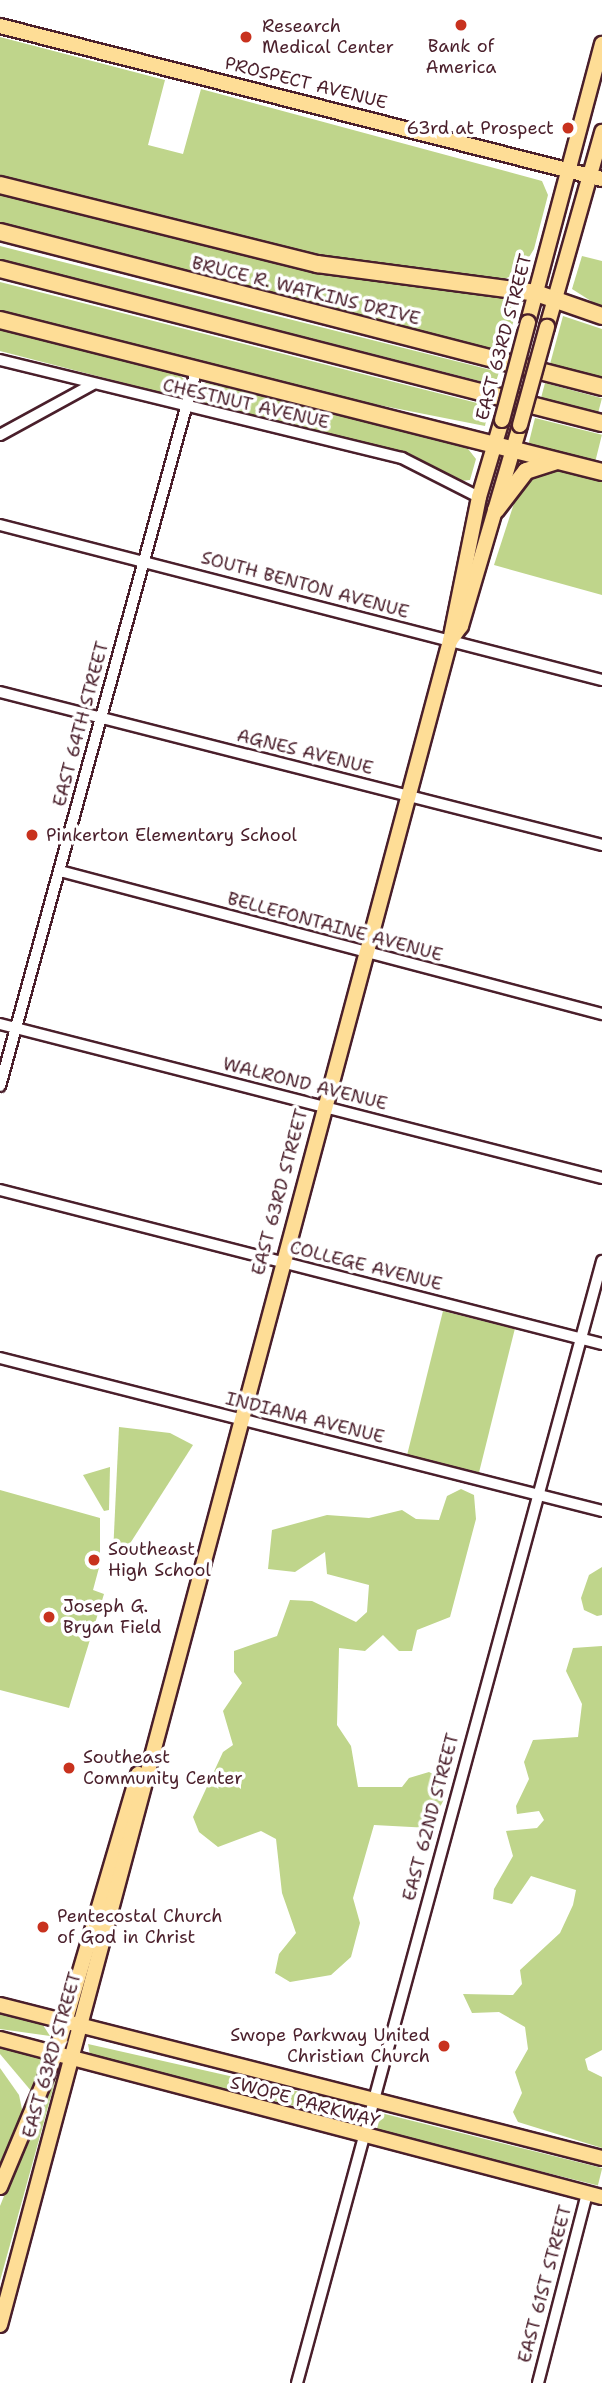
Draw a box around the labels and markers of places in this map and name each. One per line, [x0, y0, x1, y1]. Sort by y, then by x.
place label: Research Medical Center [262, 16, 394, 58]
marker: Bank of America [453, 17, 469, 33]
marker: Research Medical Center [236, 27, 256, 47]
place label: Bank of America [426, 36, 496, 78]
place label: 63rd at Prospect [406, 117, 554, 139]
marker: 63rd at Prospect [560, 120, 576, 136]
place label: Pinkerton Elementary School [46, 824, 297, 846]
marker: Pinkerton Elementary School [24, 827, 40, 843]
place label: Southeast High School [108, 1539, 211, 1582]
marker: Southeast High School [86, 1552, 102, 1568]
place label: Joseph G. Bryan Field [63, 1596, 161, 1638]
marker: Joseph G. Bryan Field [41, 1609, 57, 1625]
place label: Southeast Community Center [83, 1747, 243, 1790]
marker: Southeast Community Center [61, 1760, 77, 1776]
place label: Pentecostal Church of God in Christ [57, 1906, 223, 1948]
marker: Pentecostal Church of God in Christ [35, 1919, 51, 1935]
place label: Swope Parkway United Christian Church [230, 2025, 430, 2068]
marker: Swope Parkway United Christian Church [436, 2038, 452, 2054]

